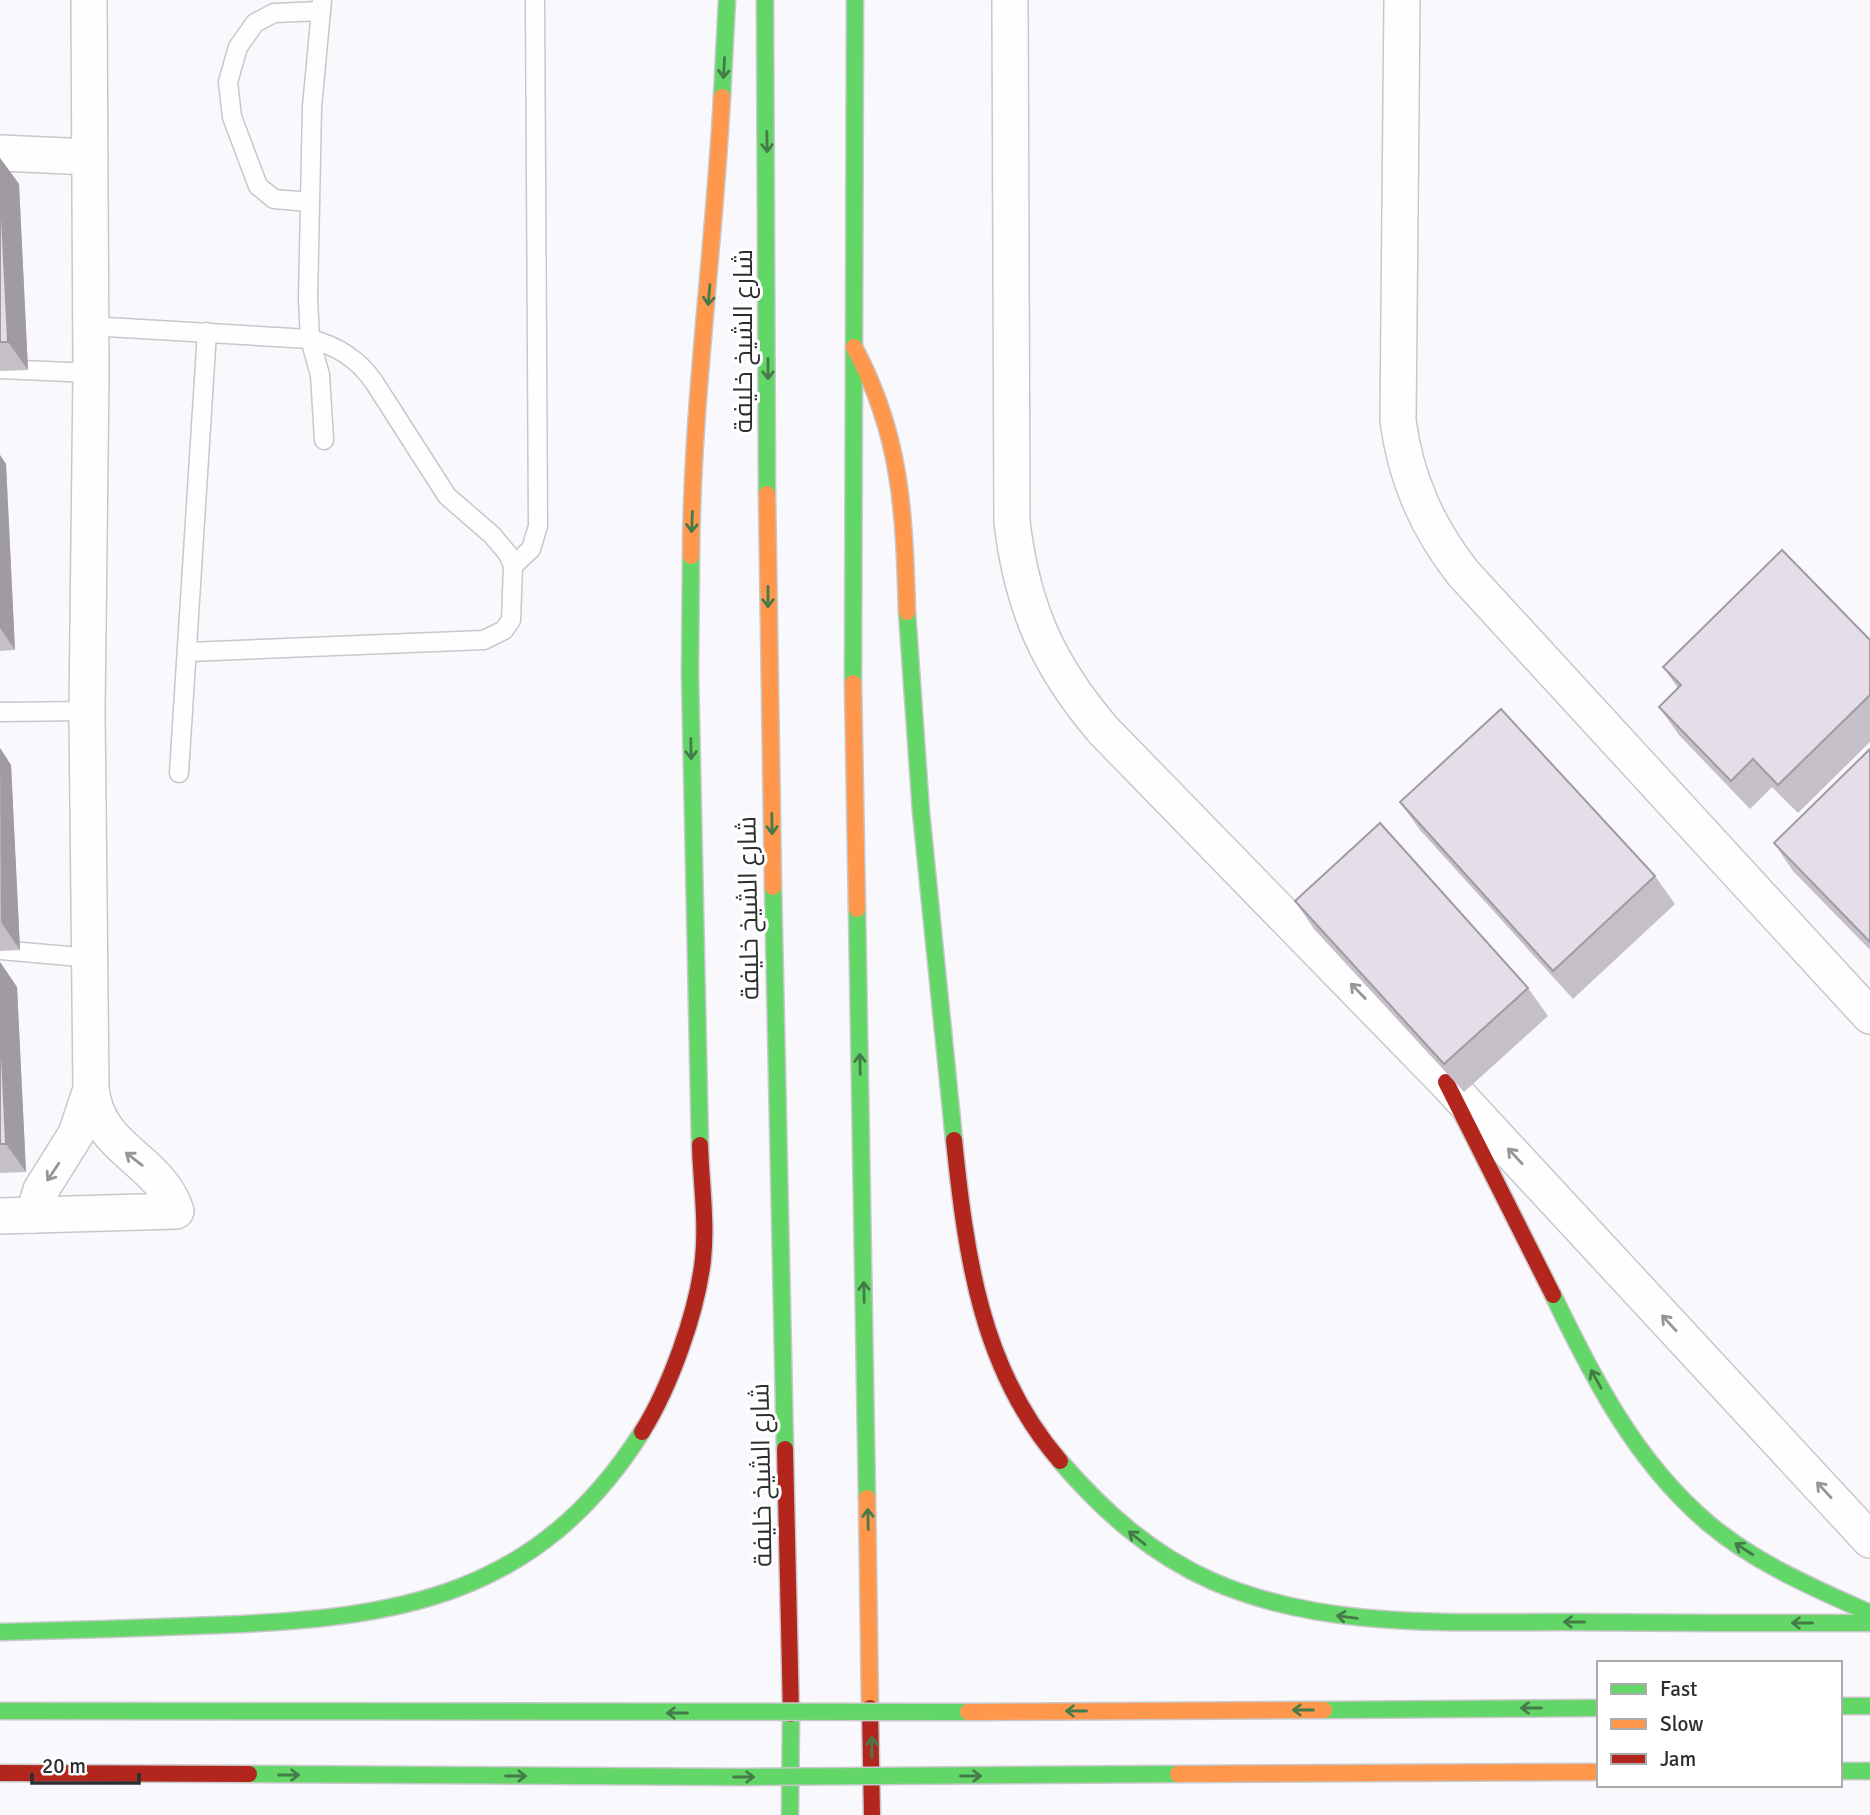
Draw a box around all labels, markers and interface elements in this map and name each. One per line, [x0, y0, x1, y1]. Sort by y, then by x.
one-way arrow [717, 56, 730, 79]
one-way arrow [760, 130, 774, 153]
street label: شارع الشيخ خليفة [728, 249, 760, 433]
one-way arrow [702, 283, 715, 306]
one-way arrow [761, 357, 775, 380]
one-way arrow [685, 510, 698, 533]
one-way arrow [761, 585, 775, 608]
one-way arrow [685, 738, 698, 761]
one-way arrow [765, 812, 779, 835]
street label: شارع الشيخ خليفة [731, 816, 767, 1000]
one-way arrow [1349, 983, 1366, 1000]
one-way arrow [854, 1053, 867, 1076]
one-way arrow [1506, 1148, 1523, 1165]
one-way arrow [126, 1151, 144, 1166]
one-way arrow [46, 1162, 60, 1181]
one-way arrow [858, 1281, 871, 1304]
one-way arrow [1661, 1315, 1678, 1332]
one-way arrow [1589, 1370, 1603, 1390]
street label: شارع الشيخ خليفة [744, 1383, 780, 1567]
one-way arrow [1815, 1482, 1832, 1499]
one-way arrow [862, 1508, 875, 1531]
one-way arrow [1128, 1531, 1146, 1546]
one-way arrow [1734, 1542, 1754, 1556]
one-way arrow [1336, 1611, 1359, 1624]
one-way arrow [1563, 1615, 1586, 1629]
one-way arrow [1791, 1616, 1814, 1630]
legend [1597, 1661, 1842, 1787]
text: Fast [1660, 1676, 1697, 1702]
one-way arrow [1519, 1701, 1542, 1715]
one-way arrow [1292, 1703, 1315, 1716]
one-way arrow [1064, 1704, 1087, 1718]
one-way arrow [665, 1706, 688, 1720]
text: Slow [1660, 1711, 1704, 1737]
one-way arrow [865, 1736, 879, 1759]
scale bar [32, 1742, 138, 1786]
text: Jam [1660, 1746, 1696, 1772]
text: 20 m [42, 1753, 86, 1779]
one-way arrow [277, 1768, 300, 1782]
one-way arrow [504, 1769, 527, 1783]
one-way arrow [959, 1769, 982, 1783]
one-way arrow [732, 1770, 755, 1784]

